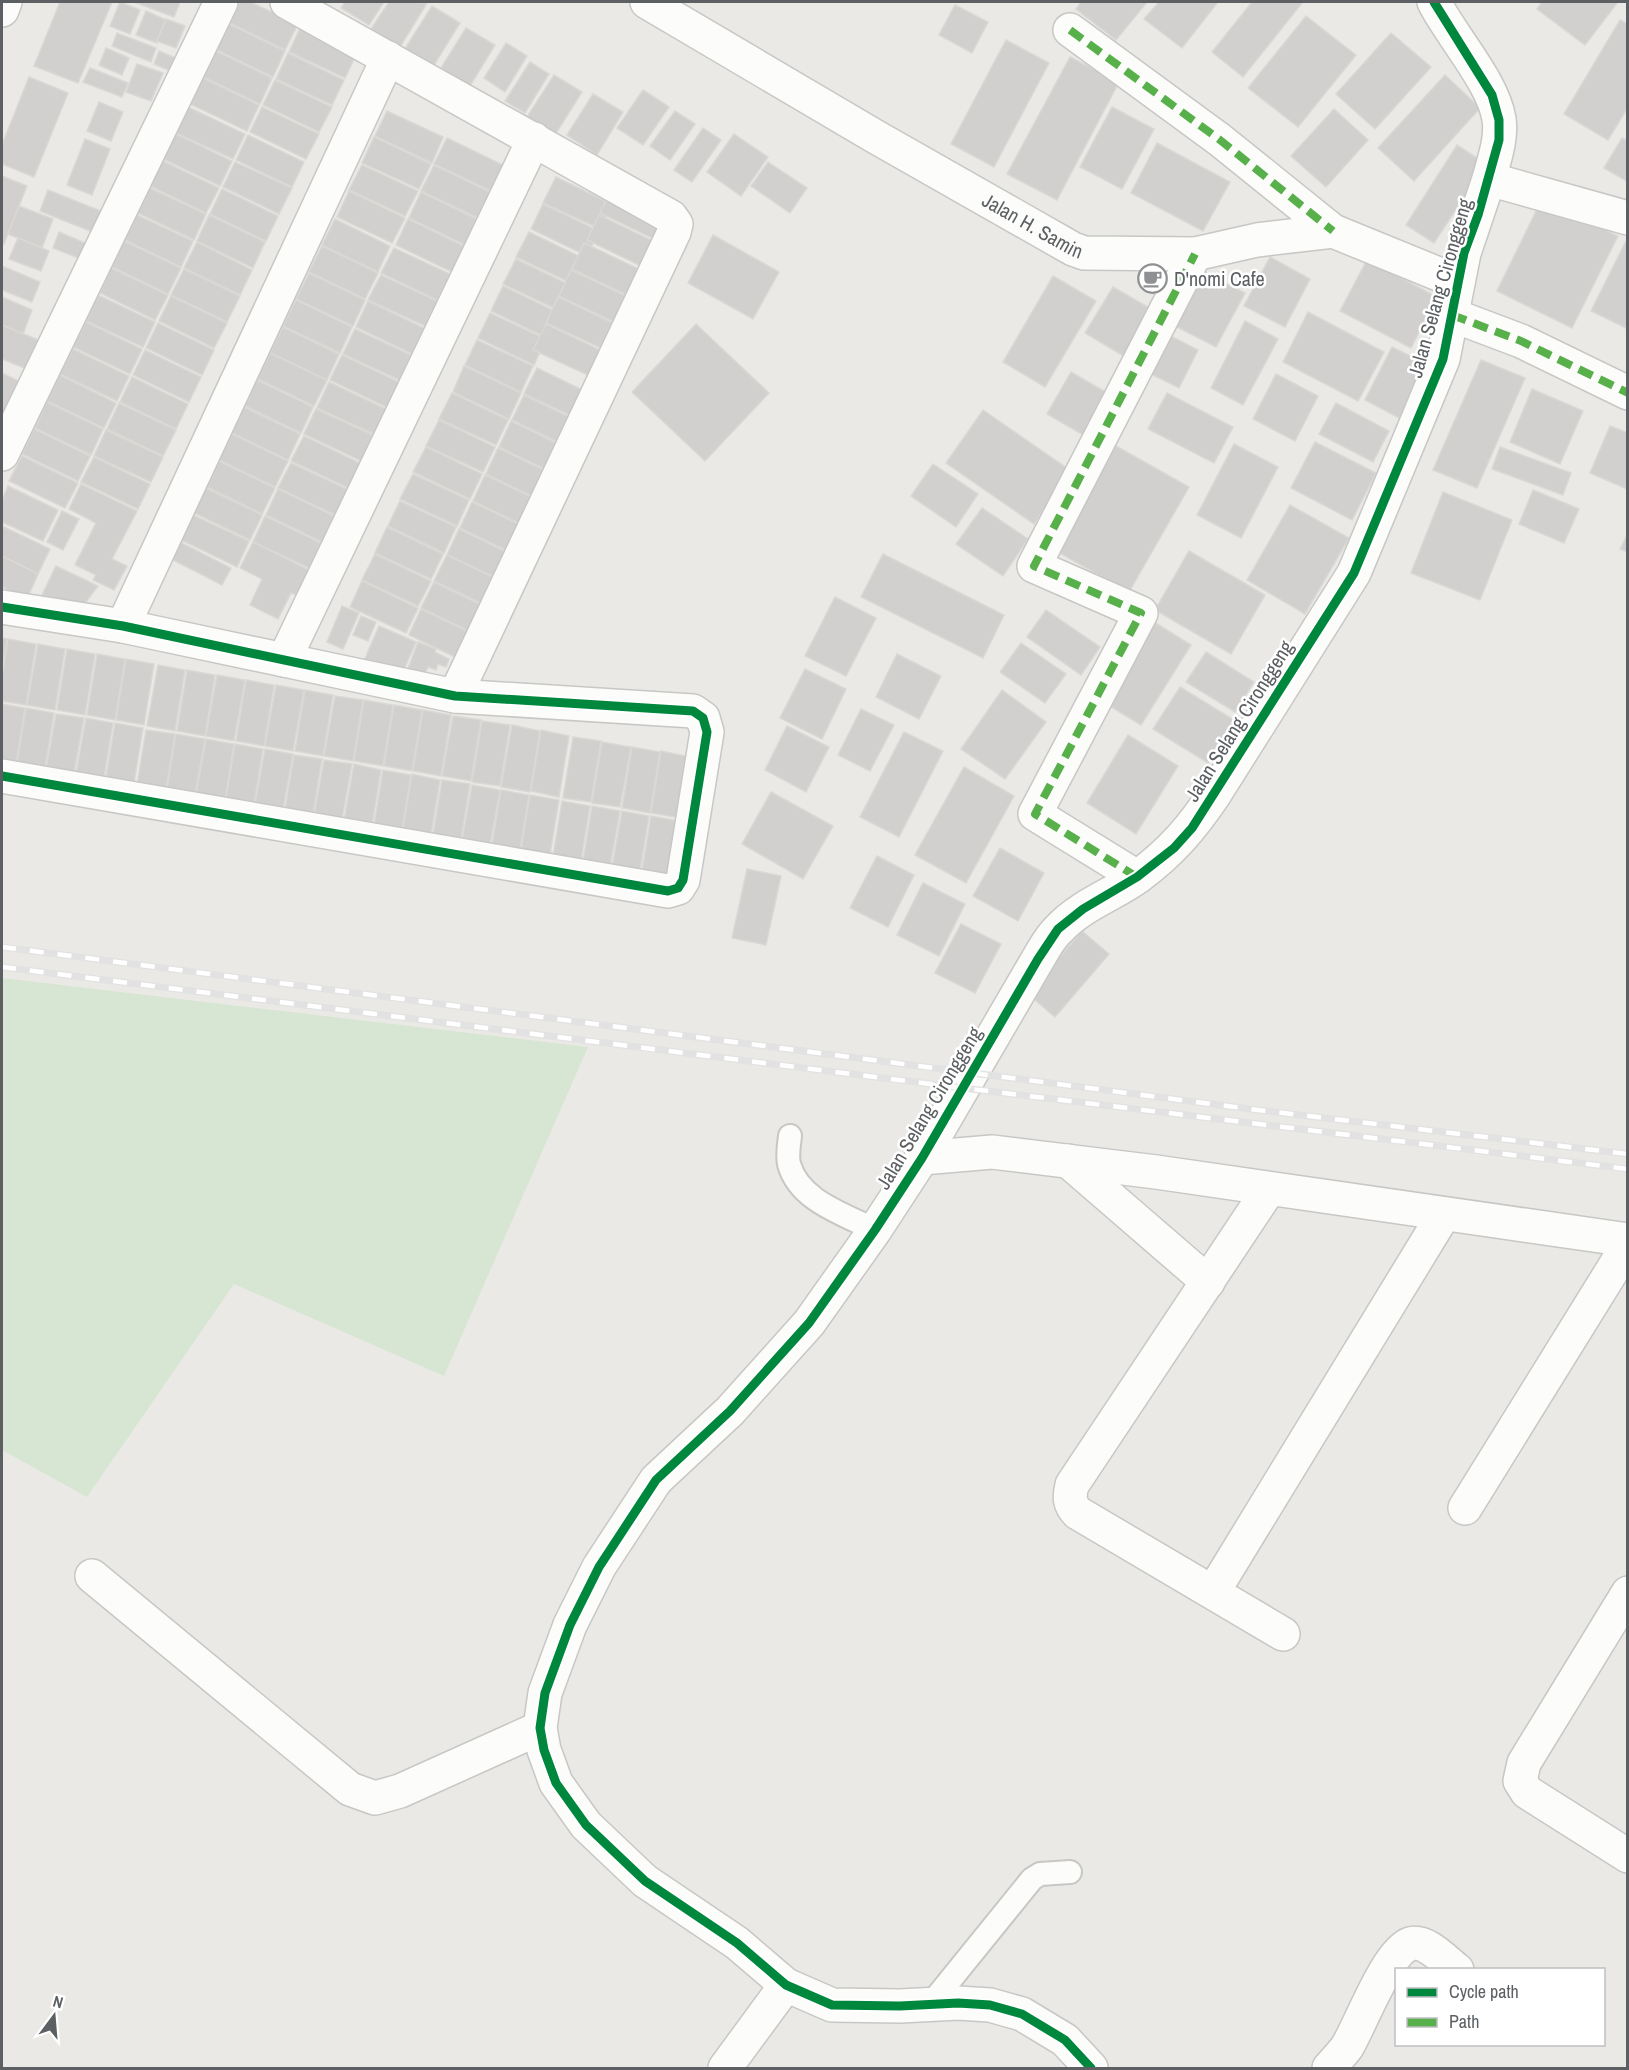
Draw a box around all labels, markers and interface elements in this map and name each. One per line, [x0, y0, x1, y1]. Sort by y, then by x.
street label: Jalan H. Samin [977, 186, 1087, 265]
street label: Jalan Selang Cironggeng [1401, 195, 1478, 381]
cafe icon: D'nomi Cafe [1137, 263, 1169, 295]
place label: D'nomi Cafe [1174, 265, 1265, 292]
street label: Jalan Selang Cironggeng [1178, 635, 1299, 806]
street label: Jalan Selang Cironggeng [869, 1021, 988, 1194]
legend [1395, 1968, 1605, 2046]
text: Cycle path [1449, 1979, 1519, 2004]
north arrow [24, 1986, 84, 2046]
text: N [51, 1990, 66, 2013]
text: Path [1449, 2009, 1479, 2034]

